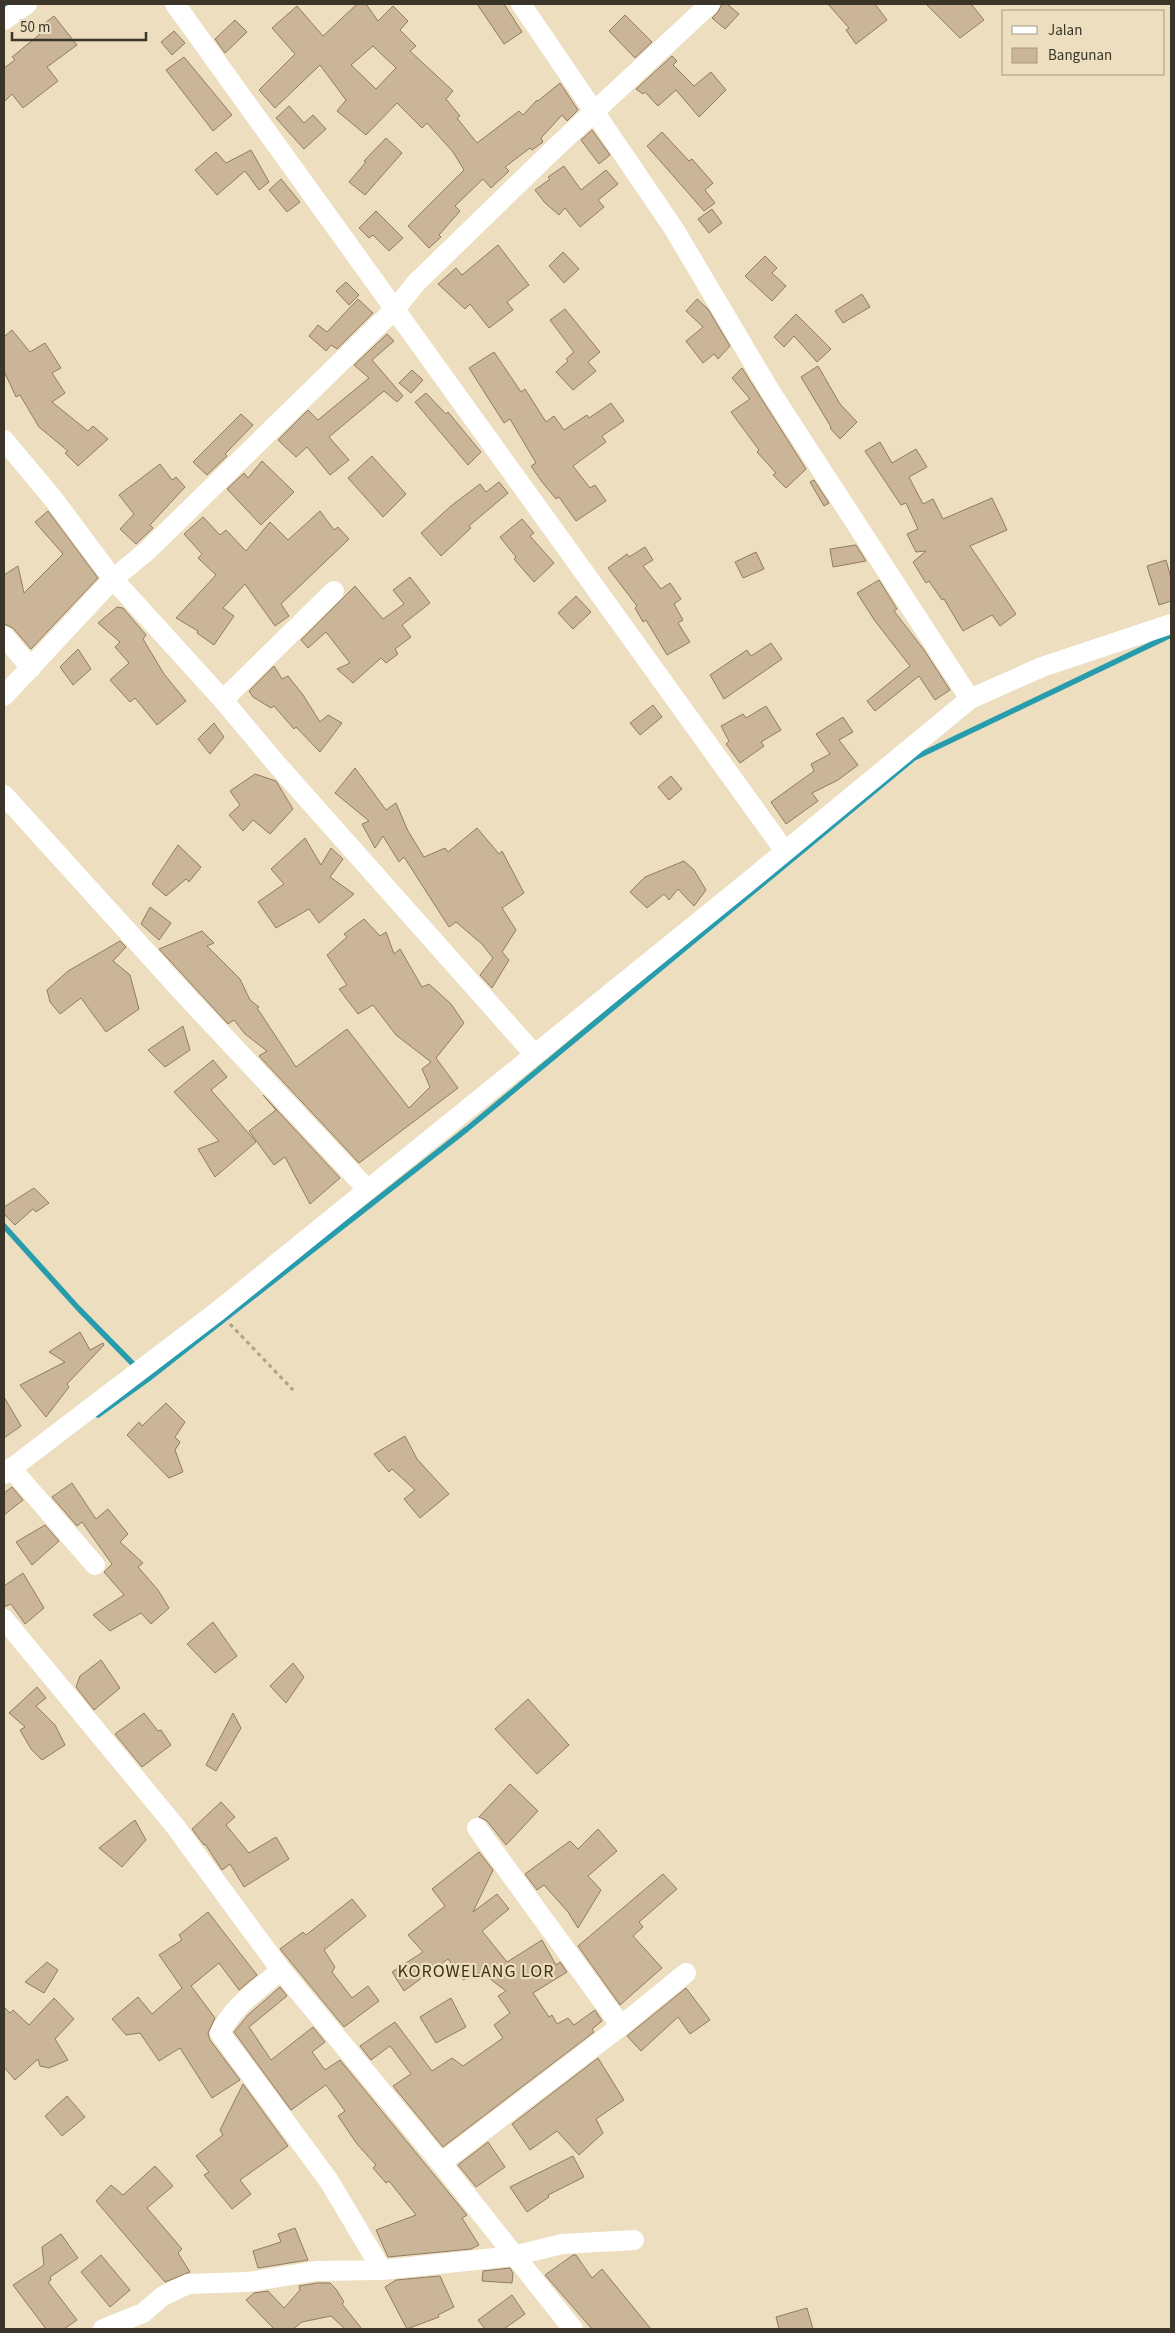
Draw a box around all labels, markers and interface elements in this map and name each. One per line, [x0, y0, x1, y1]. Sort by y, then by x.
scale bar [12, 10, 146, 42]
legend [1002, 10, 1165, 75]
text: 50 m [20, 17, 50, 38]
text: Jalan [1048, 20, 1082, 41]
text: Bangunan [1048, 45, 1112, 66]
district label: KOROWELANG LOR [397, 1959, 555, 1984]

